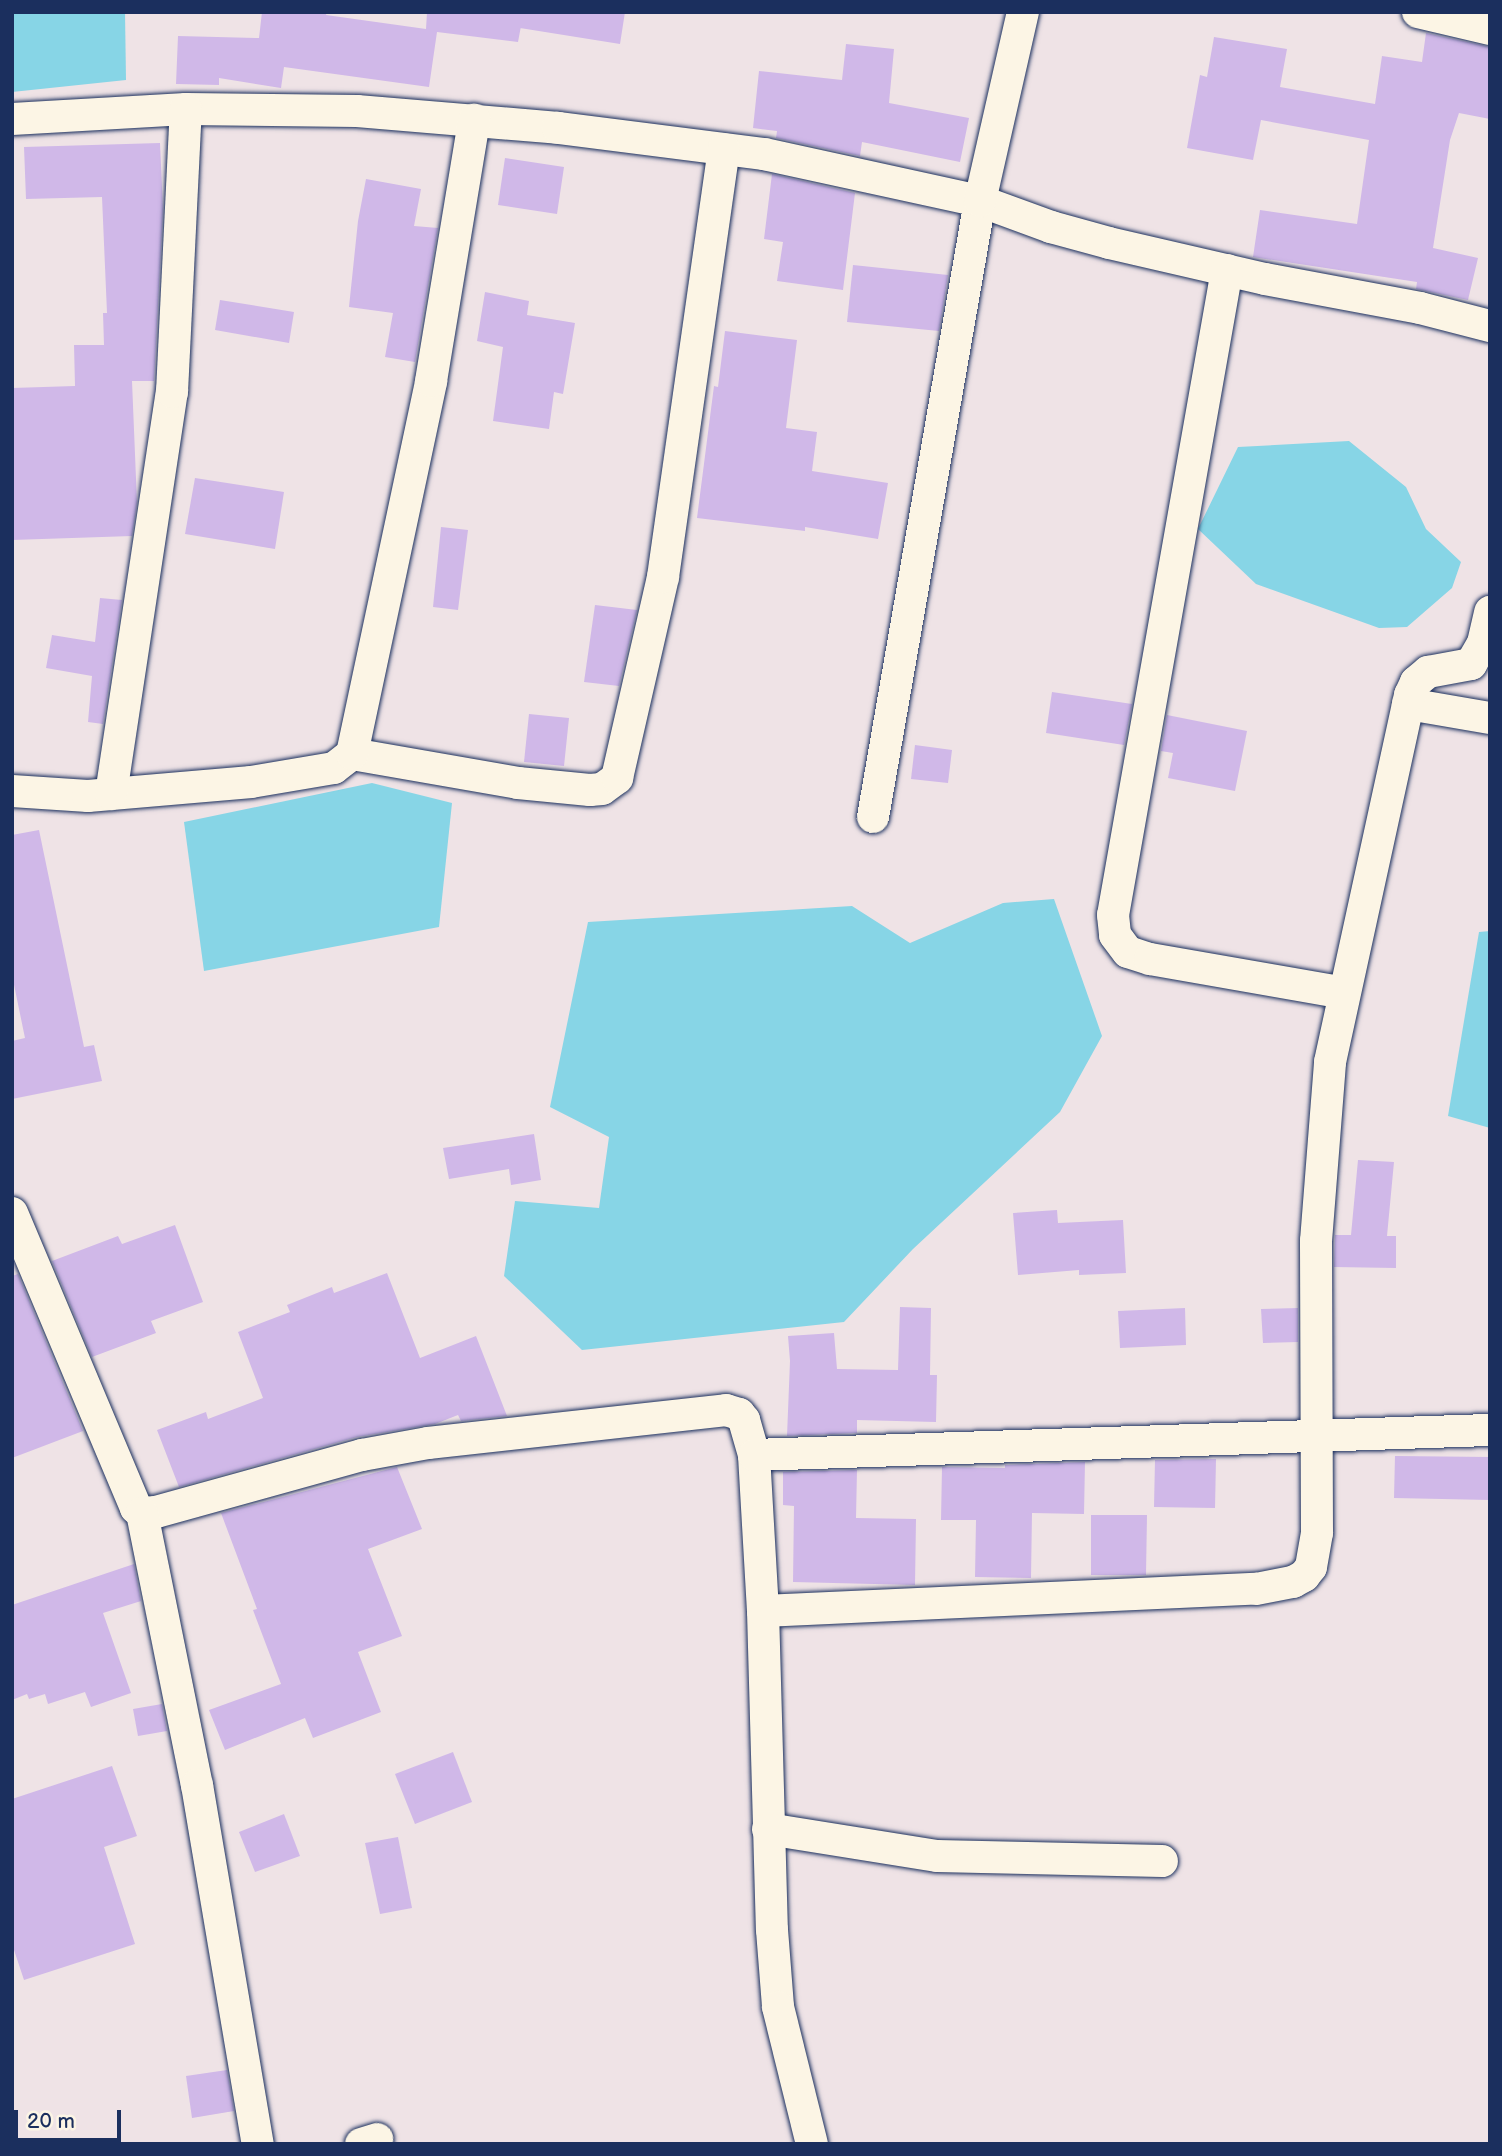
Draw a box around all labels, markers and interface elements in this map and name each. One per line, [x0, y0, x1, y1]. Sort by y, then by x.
scale bar [18, 2096, 124, 2140]
text: 20 m [27, 2109, 75, 2134]

